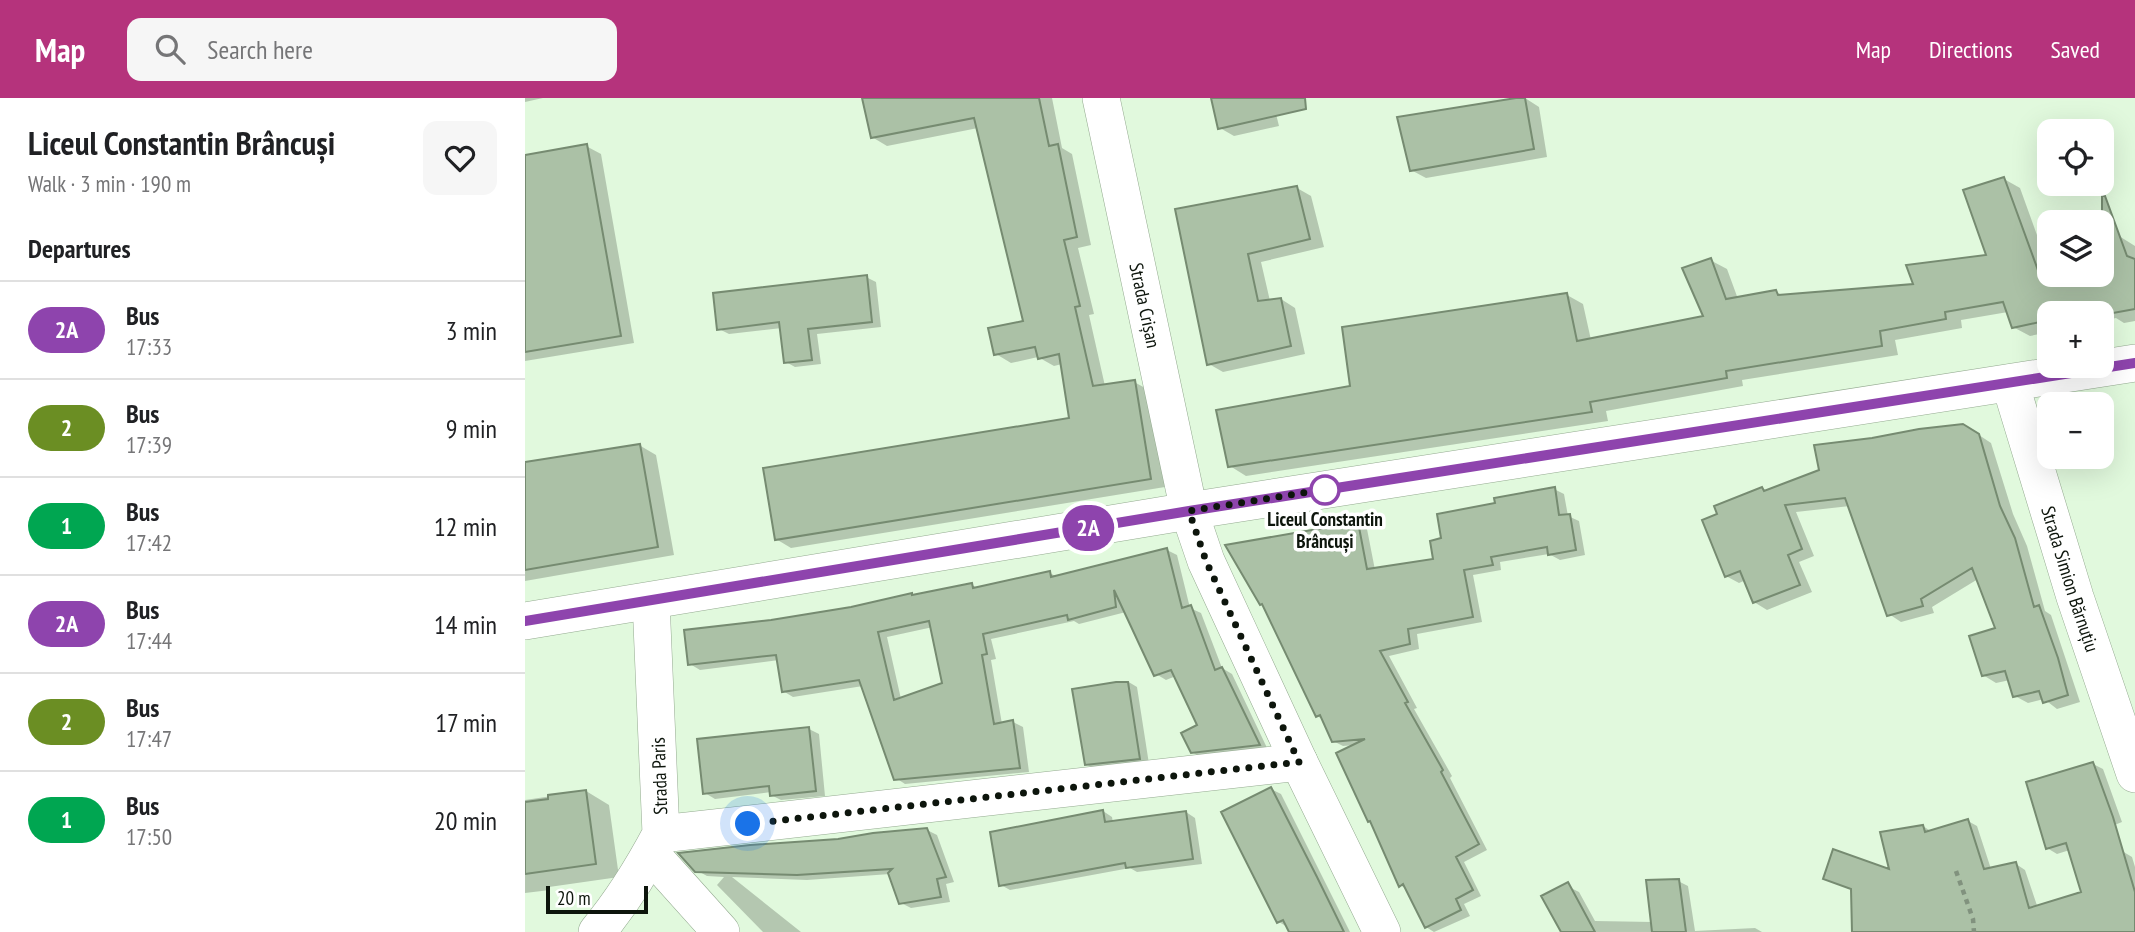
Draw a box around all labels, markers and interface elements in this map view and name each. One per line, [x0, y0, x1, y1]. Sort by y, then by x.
search box [127, 18, 617, 81]
text: Map [35, 28, 85, 71]
icon: search [151, 30, 189, 68]
text: Search here [207, 33, 313, 66]
text: Map [1856, 34, 1891, 65]
text: Directions [1929, 34, 2013, 65]
text: Saved [2051, 34, 2100, 65]
map controls [2037, 119, 2114, 469]
button: locate [2037, 119, 2114, 196]
text: Liceul Constantin Brâncuși [28, 121, 335, 164]
button: heart [423, 121, 497, 195]
text: Walk · 3 min · 190 m [28, 169, 191, 198]
button: layers [2037, 210, 2114, 287]
text: Departures [28, 232, 131, 265]
street label: Strada Crișan [1124, 261, 1166, 350]
text: Bus [126, 299, 159, 332]
button: + [2037, 301, 2114, 378]
text: 2A [55, 314, 78, 345]
text: 3 min [446, 314, 497, 347]
text: 17:33 [126, 332, 172, 361]
button: − [2037, 392, 2114, 469]
text: Bus [126, 397, 159, 430]
text: 2 [61, 412, 72, 443]
text: 9 min [446, 412, 497, 445]
text: 17:39 [126, 430, 172, 459]
marker: Liceul Constantin Brâncuși [1310, 475, 1340, 505]
text: Bus [126, 495, 159, 528]
street label: Strada Simion Bărnuțiu [2036, 503, 2105, 655]
line badge: 2A [1057, 505, 1119, 551]
place label: Liceul Constantin Brâncuși [1267, 507, 1383, 554]
text: 1 [61, 510, 72, 541]
text: 12 min [434, 510, 497, 543]
text: 2A [1076, 512, 1100, 543]
text: 17:42 [126, 528, 172, 557]
text: Bus [126, 593, 159, 626]
text: 2A [55, 608, 78, 639]
text: 14 min [434, 608, 497, 641]
text: 17:44 [126, 626, 172, 655]
text: Bus [126, 691, 159, 724]
text: 2 [61, 706, 72, 737]
text: 17 min [435, 706, 497, 739]
text: 17:47 [126, 724, 172, 753]
street label: Strada Paris [646, 737, 672, 815]
text: Bus [126, 789, 159, 822]
text: 1 [61, 804, 72, 835]
text: 20 min [434, 804, 497, 837]
your location [730, 806, 765, 841]
text: 17:50 [126, 822, 172, 851]
scale bar [546, 883, 647, 915]
text: 20 m [557, 886, 591, 910]

